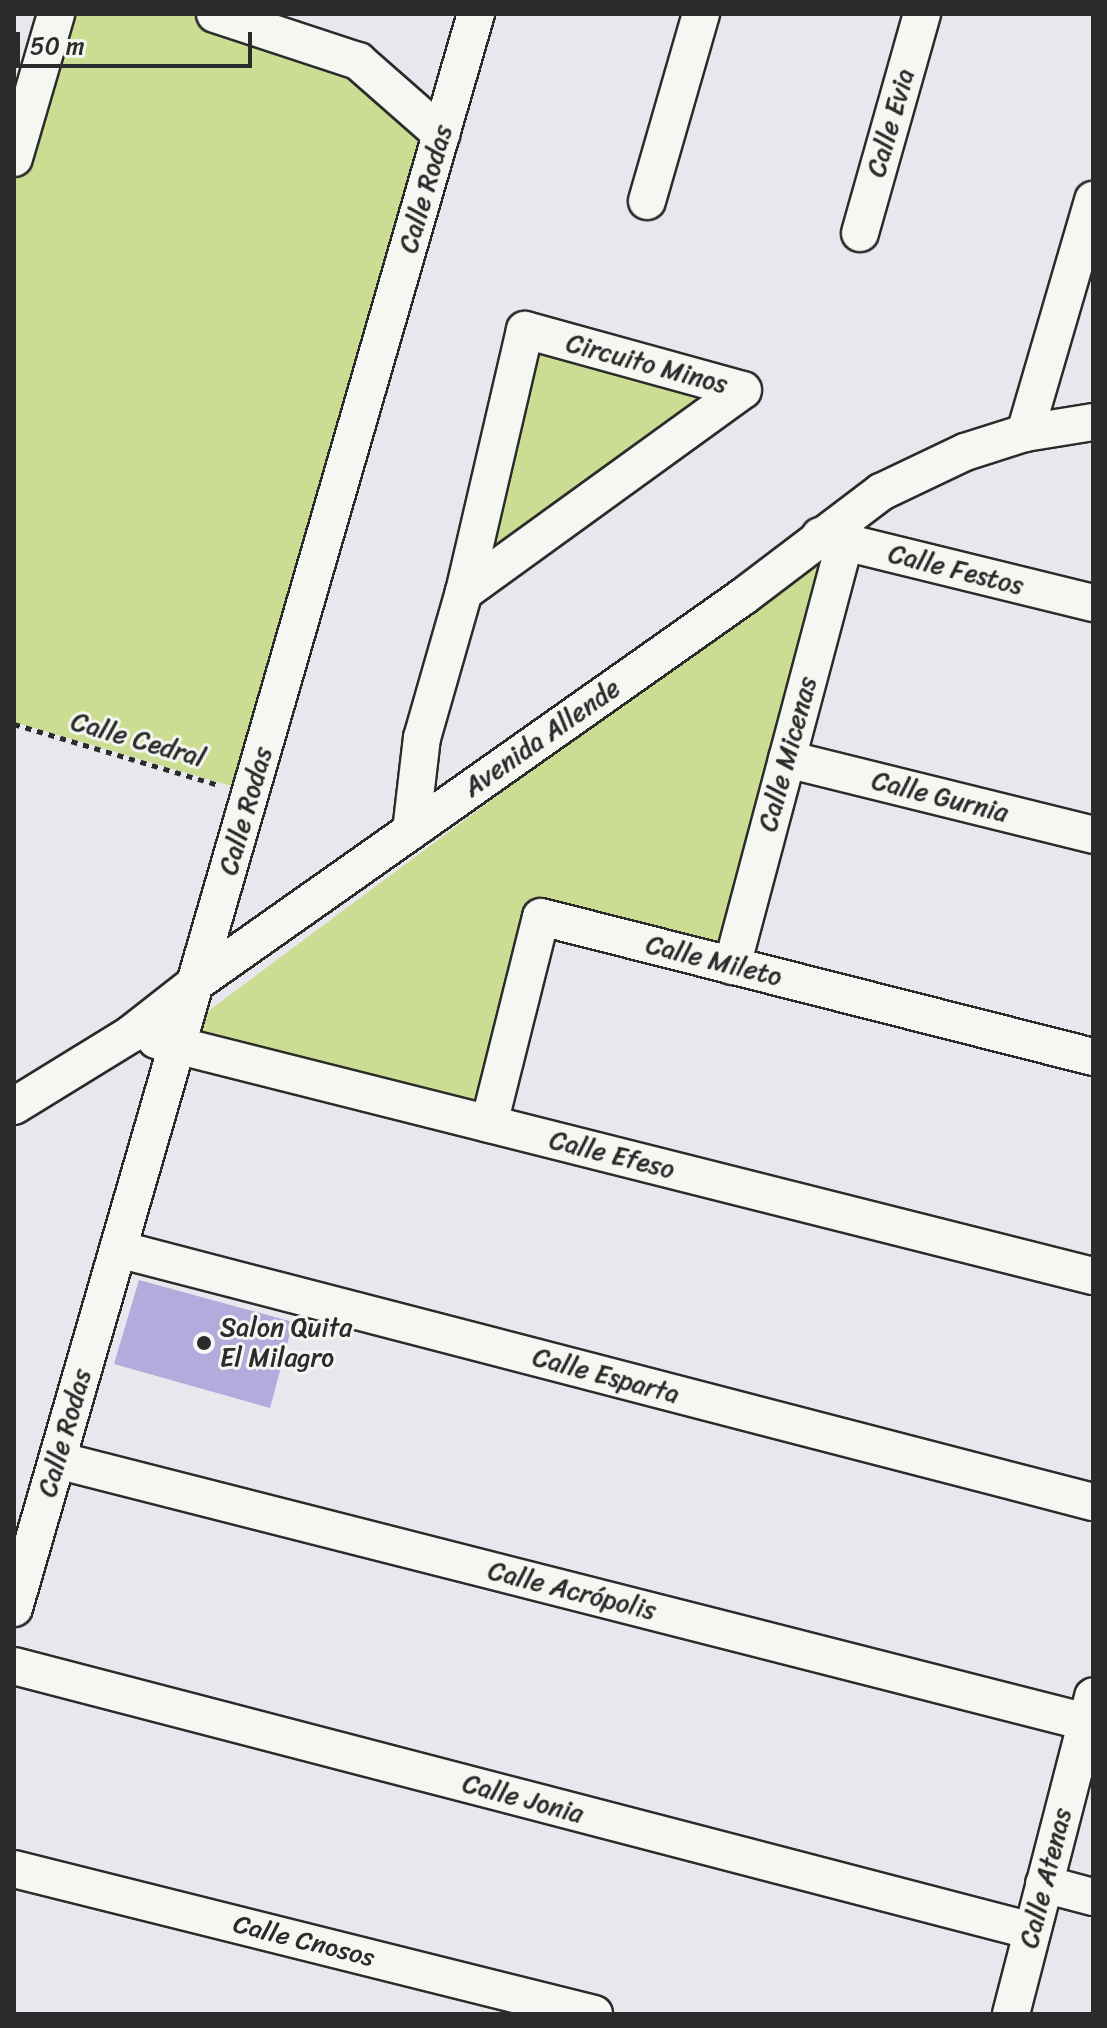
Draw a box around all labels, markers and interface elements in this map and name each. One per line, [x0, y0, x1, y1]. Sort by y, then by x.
scale bar [20, 16, 256, 66]
text: 50 m [30, 25, 85, 67]
street label: Calle Evia [861, 65, 921, 181]
street label: Calle Rodas [393, 121, 459, 257]
street label: Circuito Minos [563, 327, 731, 401]
street label: Calle Festos [885, 538, 1027, 602]
street label: Avenida Allende [458, 673, 626, 803]
street label: Calle Micenas [753, 674, 823, 834]
street label: Calle Cedral [67, 706, 209, 774]
street label: Calle Rodas [213, 743, 279, 879]
street label: Calle Gurnia [869, 765, 1011, 829]
street label: Calle Mileto [643, 929, 785, 993]
street label: Calle Efeso [546, 1124, 678, 1186]
place label: Salon Quita El Milagro [220, 1312, 353, 1374]
marker: Salon Quita El Milagro [195, 1334, 213, 1352]
street label: Calle Esparta [528, 1341, 684, 1411]
street label: Calle Rodas [32, 1365, 98, 1501]
street label: Calle Acrópolis [485, 1555, 659, 1627]
street label: Calle Jonia [459, 1768, 587, 1830]
street label: Calle Atenas [1013, 1804, 1079, 1952]
street label: Calle Cnosos [231, 1909, 377, 1973]

